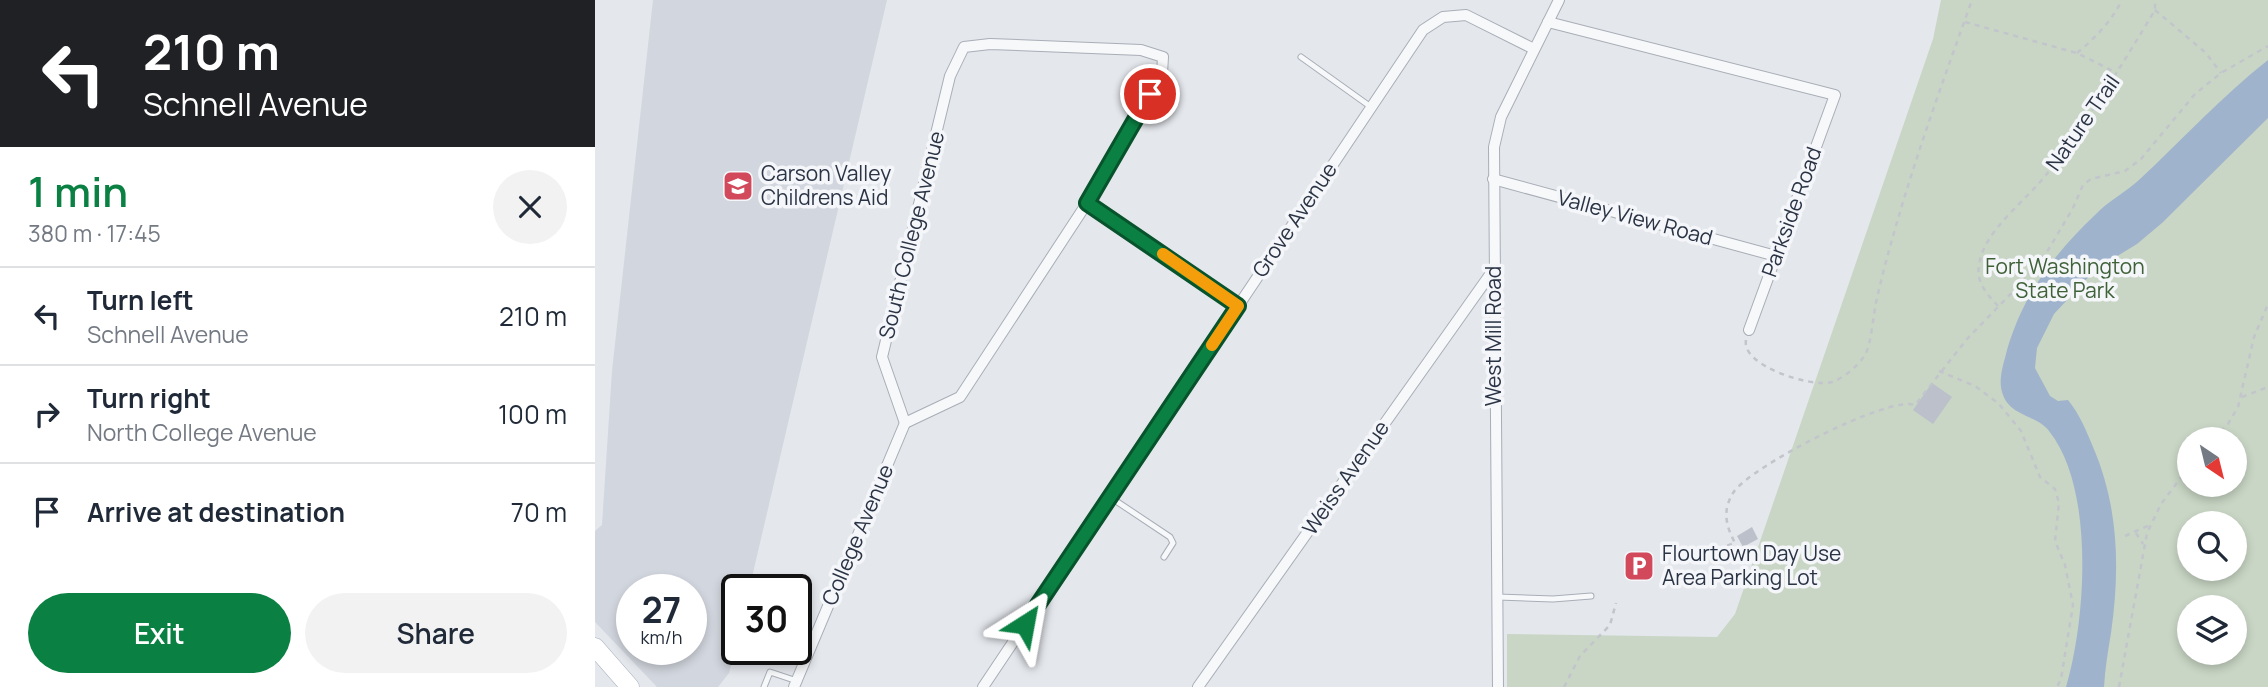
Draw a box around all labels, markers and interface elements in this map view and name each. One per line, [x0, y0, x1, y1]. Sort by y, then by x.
text: 210 m [143, 18, 280, 85]
icon: left [28, 28, 119, 119]
pin [1120, 64, 1180, 124]
street label: Nature Trail [2039, 69, 2125, 176]
icon: arrive [1131, 75, 1169, 113]
text: Schnell Avenue [143, 82, 368, 126]
street label: South College Avenue [872, 128, 950, 342]
street label: Parkside Road [1755, 143, 1828, 280]
street label: Grove Avenue [1245, 157, 1343, 282]
place label: Carson Valley Childrens Aid [761, 159, 891, 211]
text: 1 min [28, 162, 128, 220]
school or university icon: Carson Valley Childrens Aid [721, 169, 755, 203]
button: close [493, 170, 567, 244]
street label: Valley View Road [1555, 183, 1716, 251]
text: 380 m · 17:45 [28, 217, 161, 249]
park label: Fort Washington State Park [1985, 252, 2145, 304]
street label: West Mill Road [1479, 266, 1507, 406]
text: Turn left [87, 282, 194, 318]
icon: left [28, 297, 66, 335]
text: 210 m [499, 298, 567, 334]
text: Schnell Avenue [87, 318, 249, 350]
text: Turn right [87, 380, 211, 416]
icon: right [28, 395, 66, 433]
text: 100 m [498, 396, 567, 432]
street label: Weiss Avenue [1295, 415, 1395, 540]
text: North College Avenue [87, 416, 317, 448]
north arrow [2177, 427, 2247, 497]
map controls [2177, 427, 2247, 665]
street label: College Avenue [815, 460, 899, 609]
icon: arrive [28, 493, 66, 531]
text: Arrive at destination [87, 494, 345, 530]
text: 70 m [511, 494, 567, 530]
button: search [2177, 511, 2247, 581]
place label: Flourtown Day Use Area Parking Lot [1662, 539, 1841, 591]
parking icon: Flourtown Day Use Area Parking Lot [1622, 549, 1656, 583]
speed limit sign: 30 [721, 574, 812, 665]
text: 27 [642, 586, 681, 634]
position arrow [988, 587, 1062, 661]
button: Exit [28, 593, 291, 673]
button: Share [305, 593, 567, 673]
button: layers [2177, 595, 2247, 665]
text: km/h [641, 625, 682, 649]

